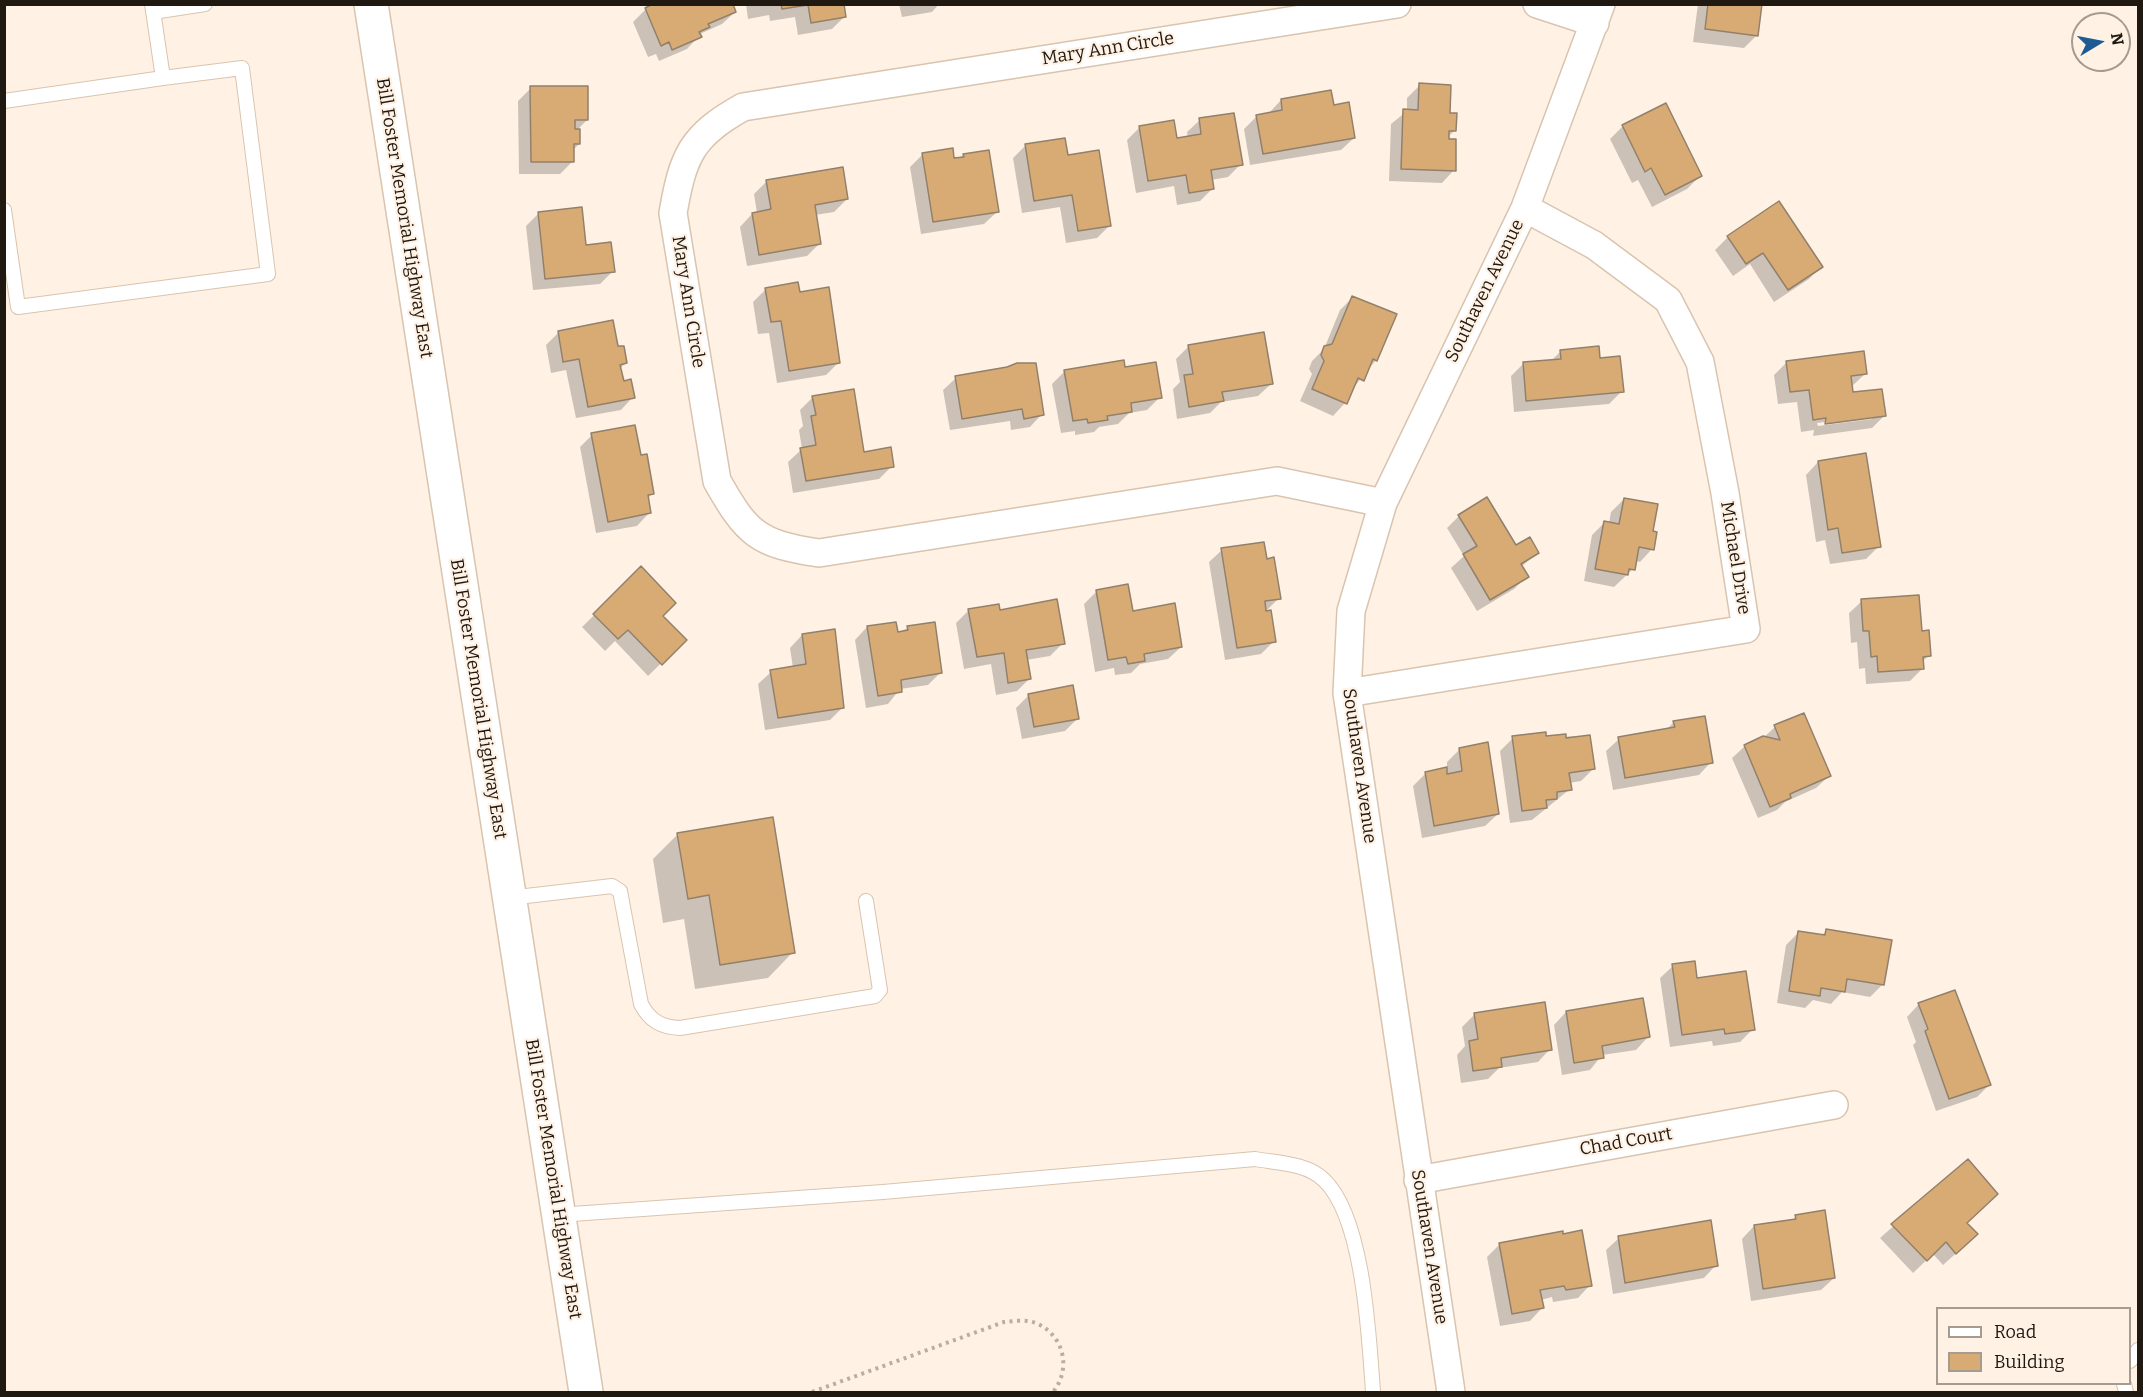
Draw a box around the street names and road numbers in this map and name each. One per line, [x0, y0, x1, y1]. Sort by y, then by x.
street label: Mary Ann Circle [1040, 28, 1176, 70]
street label: Bill Foster Memorial Highway East [371, 76, 437, 360]
street label: Southaven Avenue [1441, 216, 1529, 366]
street label: Mary Ann Circle [667, 234, 709, 370]
street label: Michael Drive [1715, 500, 1755, 616]
street label: Bill Foster Memorial Highway East [445, 557, 511, 841]
street label: Southaven Avenue [1337, 687, 1381, 845]
street label: Bill Foster Memorial Highway East [520, 1037, 586, 1321]
street label: Chad Court [1578, 1123, 1674, 1161]
street label: Southaven Avenue [1406, 1168, 1452, 1326]

